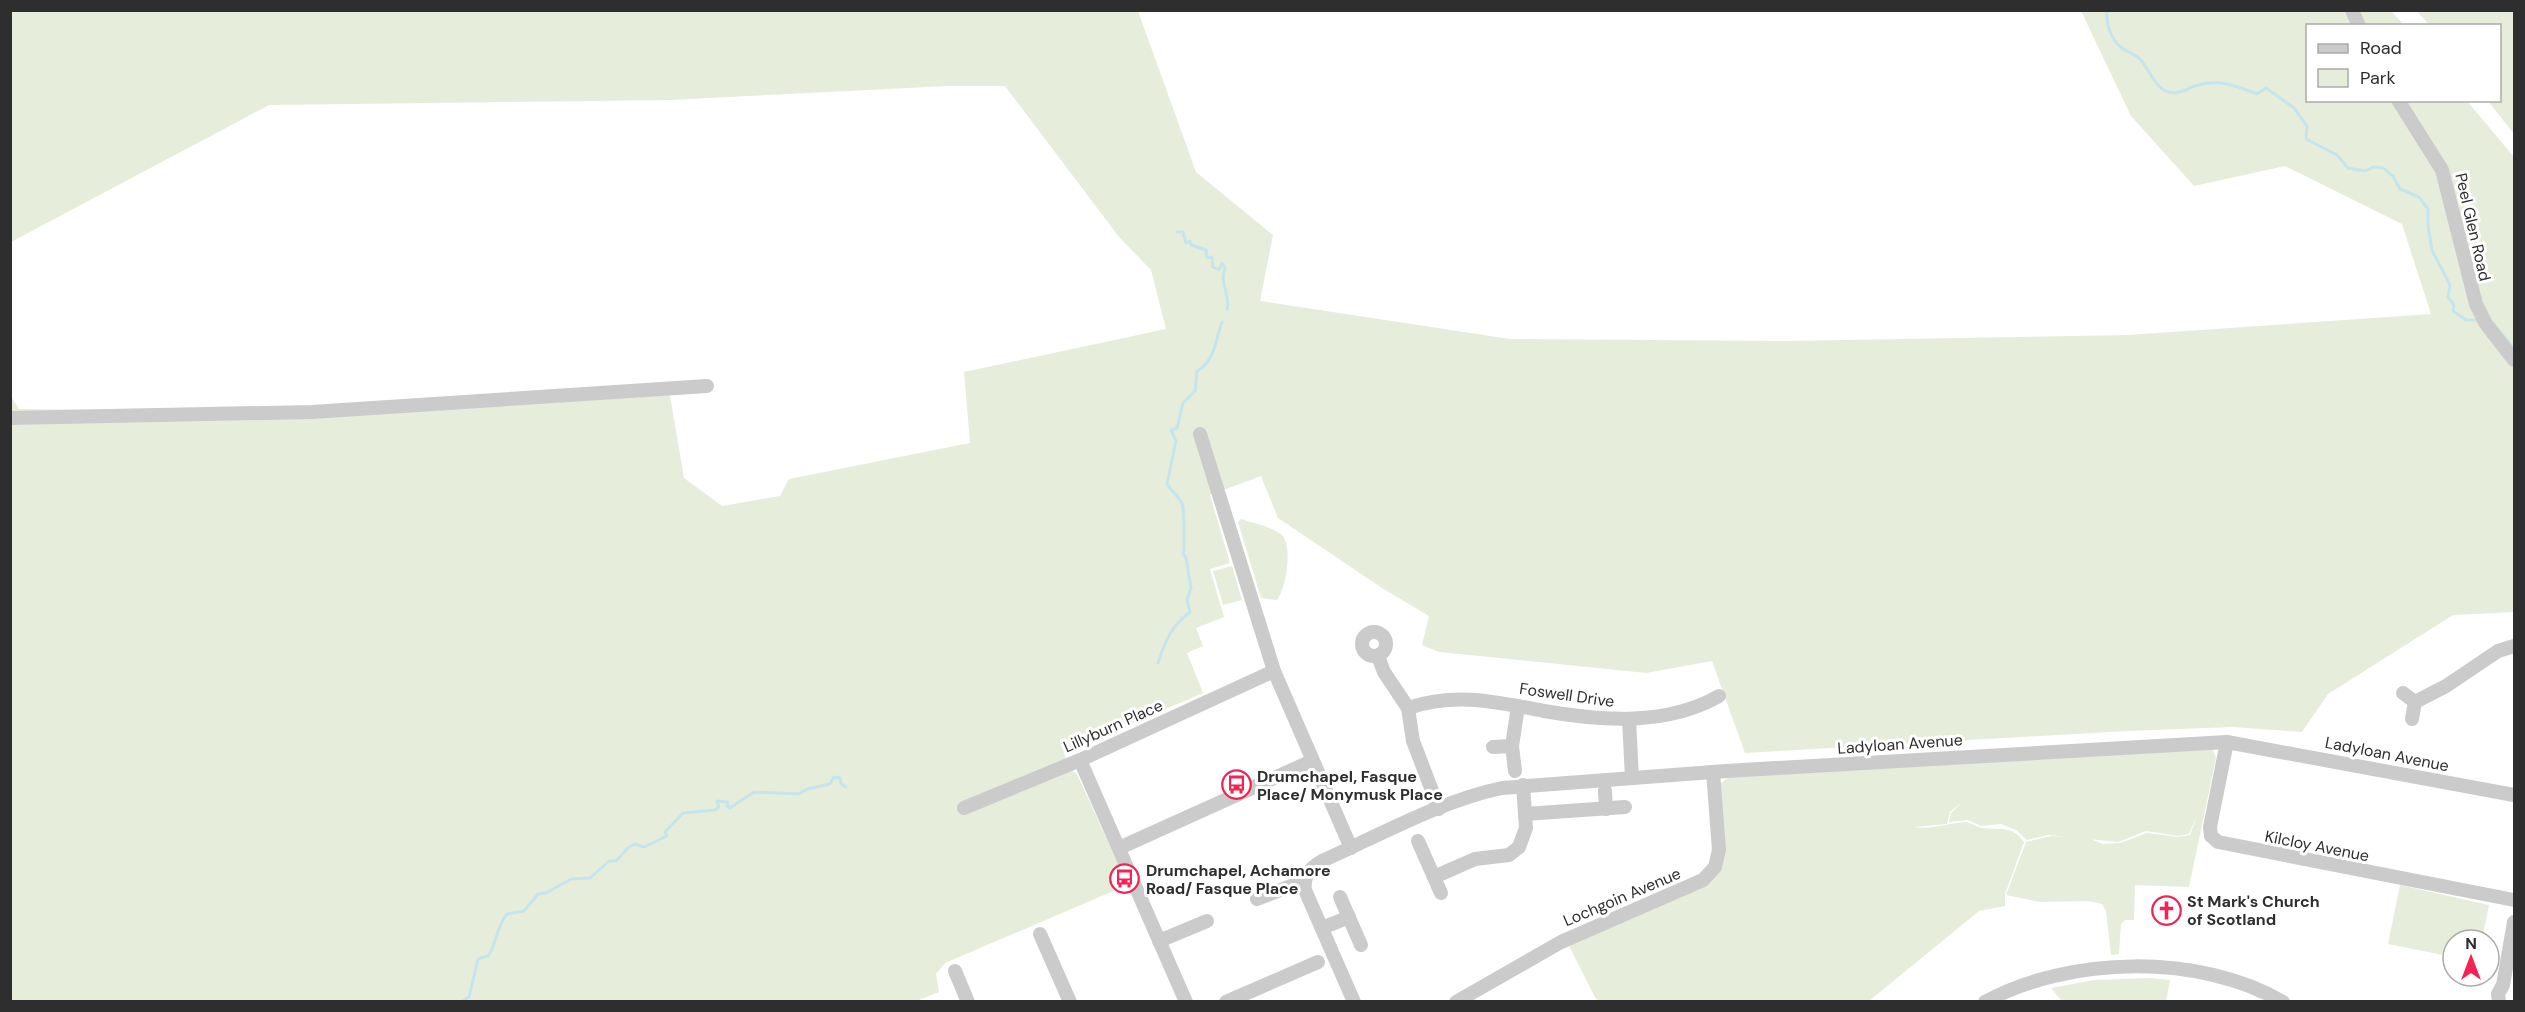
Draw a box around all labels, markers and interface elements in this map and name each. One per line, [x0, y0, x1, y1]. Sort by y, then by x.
legend [2306, 24, 2501, 102]
text: Road [2360, 36, 2402, 60]
text: Park [2360, 66, 2396, 90]
street label: Peel Glen Road [2450, 171, 2496, 283]
street label: Foswell Drive [1518, 678, 1616, 712]
street label: Lillyburn Place [1060, 695, 1166, 757]
street label: Ladyloan Avenue [1837, 729, 1963, 759]
street label: Ladyloan Avenue [2323, 732, 2451, 776]
place label: Drumchapel, Fasque Place/ Monymusk Place [1257, 766, 1443, 805]
bus stop icon: Drumchapel, Fasque Place/ Monymusk Place [1220, 769, 1252, 801]
street label: Kilcloy Avenue [2263, 826, 2371, 866]
place label: Drumchapel, Achamore Road/ Fasque Place [1146, 860, 1331, 899]
bus stop icon: Drumchapel, Achamore Road/ Fasque Place [1109, 863, 1141, 895]
street label: Lochgoin Avenue [1560, 863, 1684, 931]
place label: St Mark's Church of Scotland [2187, 891, 2320, 930]
church icon: St Mark's Church of Scotland [2150, 894, 2182, 926]
north arrow [2441, 928, 2501, 988]
text: N [2465, 933, 2477, 954]

